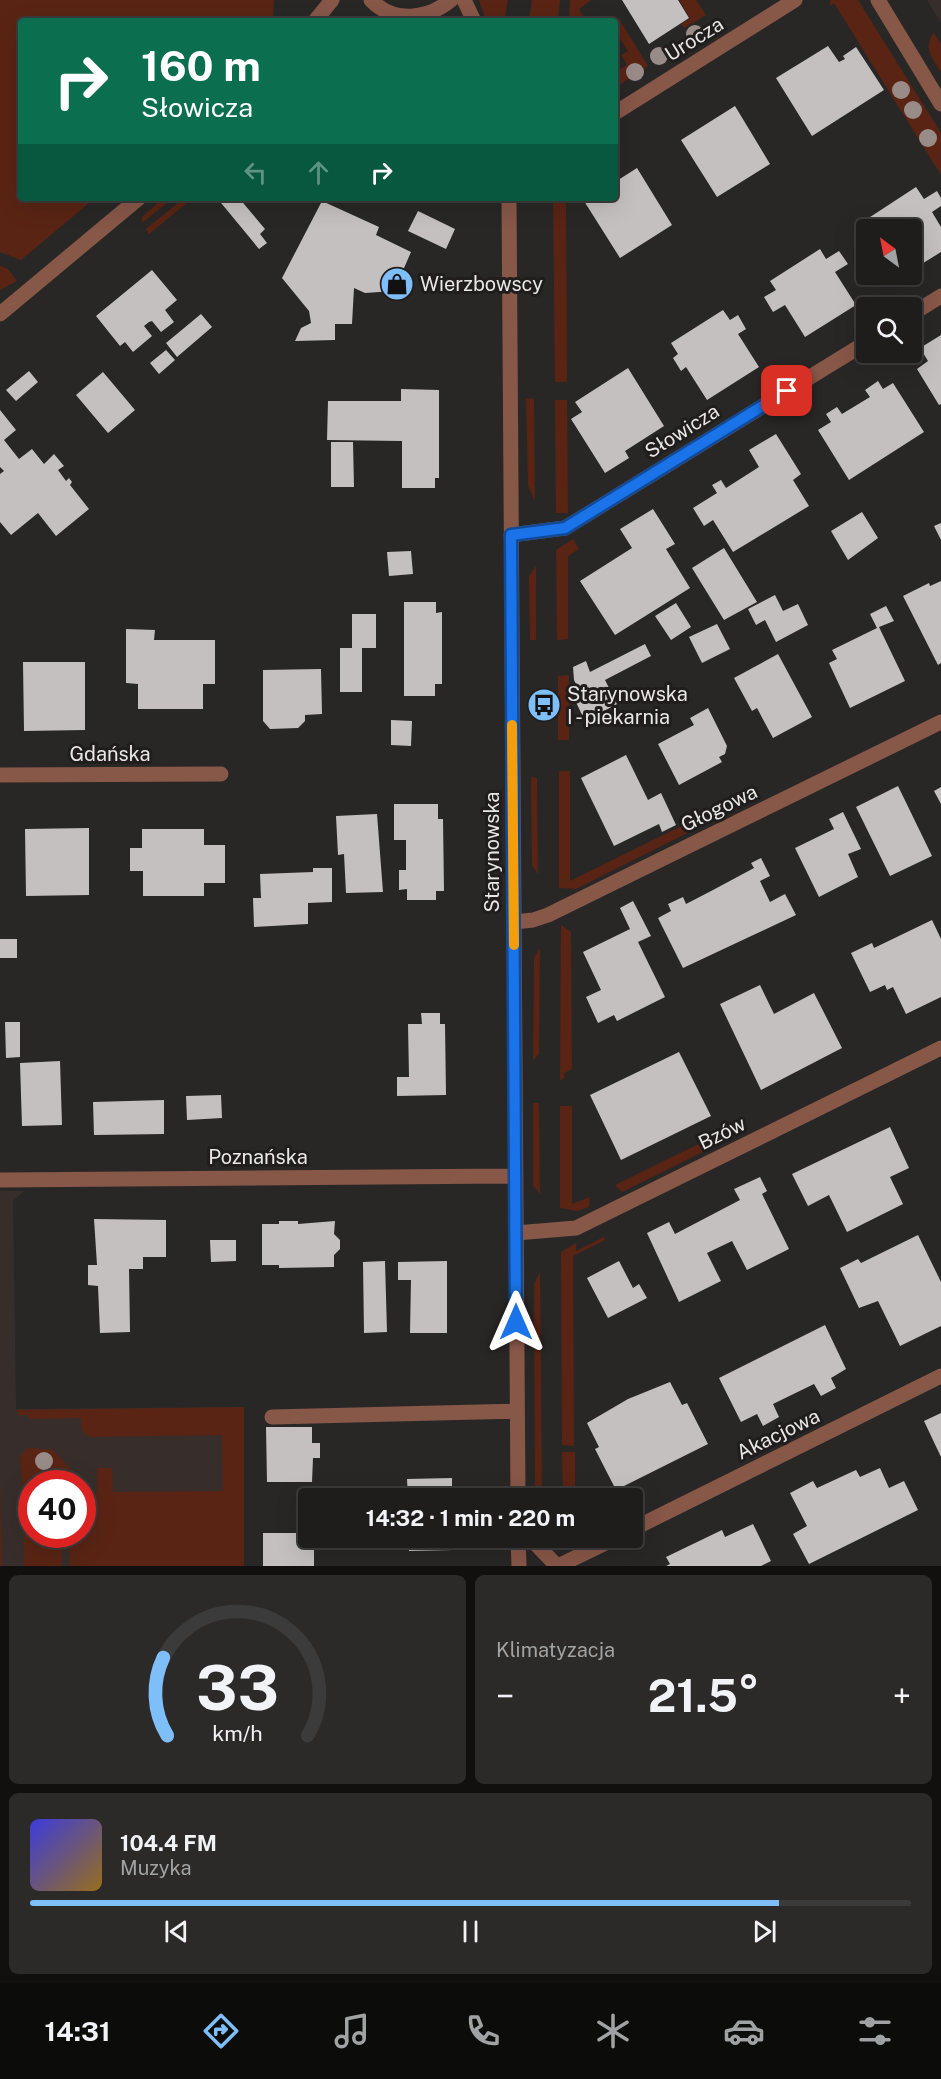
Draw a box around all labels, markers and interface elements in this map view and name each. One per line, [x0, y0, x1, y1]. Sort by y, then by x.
street label: Urocza [660, 12, 728, 66]
text: 160 m [141, 41, 261, 90]
icon: right [42, 42, 120, 120]
text: Słowicza [141, 91, 253, 123]
icon: left [239, 156, 272, 189]
icon: ahead [302, 156, 335, 189]
icon: right [365, 156, 398, 189]
north arrow [856, 219, 922, 285]
map controls [856, 219, 922, 363]
shop icon: Wierzbowscy [379, 266, 415, 302]
place label: Wierzbowscy [420, 272, 543, 296]
button: search [856, 297, 922, 363]
pin [761, 365, 812, 416]
icon: arrive [770, 374, 803, 407]
street label: Słowicza [640, 399, 724, 463]
place label: Starynowska I - piekarnia [567, 682, 688, 729]
bus stop icon: Starynowska I - piekarnia [526, 687, 562, 723]
street label: Gdańska [69, 742, 151, 766]
street label: Głogowa [677, 779, 761, 837]
street label: Starynowska [480, 792, 504, 912]
street label: Bzów [694, 1111, 750, 1155]
street label: Poznańska [208, 1145, 308, 1169]
position arrow [484, 1290, 548, 1354]
street label: Akacjowa [732, 1404, 824, 1464]
speed limit sign: 40 [18, 1470, 96, 1548]
text: 14:32 · 1 min · 220 m [366, 1505, 575, 1531]
text: Klimatyzacja [496, 1638, 615, 1662]
text: 33 [196, 1651, 279, 1724]
text: 21.5° [648, 1669, 759, 1722]
text: − [496, 1677, 514, 1715]
text: + [893, 1677, 911, 1715]
text: km/h [212, 1722, 263, 1747]
text: 104.4 FM [120, 1830, 217, 1856]
text: Muzyka [120, 1856, 192, 1880]
icon: previous [160, 1915, 193, 1948]
icon: pause [454, 1915, 487, 1948]
icon: next [748, 1915, 781, 1948]
icon: directions [200, 2010, 242, 2052]
icon: music [331, 2010, 373, 2052]
icon: phone [462, 2010, 504, 2052]
icon: climate [592, 2010, 634, 2052]
icon: car [723, 2010, 765, 2052]
icon: filters [854, 2010, 896, 2052]
text: 14:31 [44, 2015, 111, 2047]

